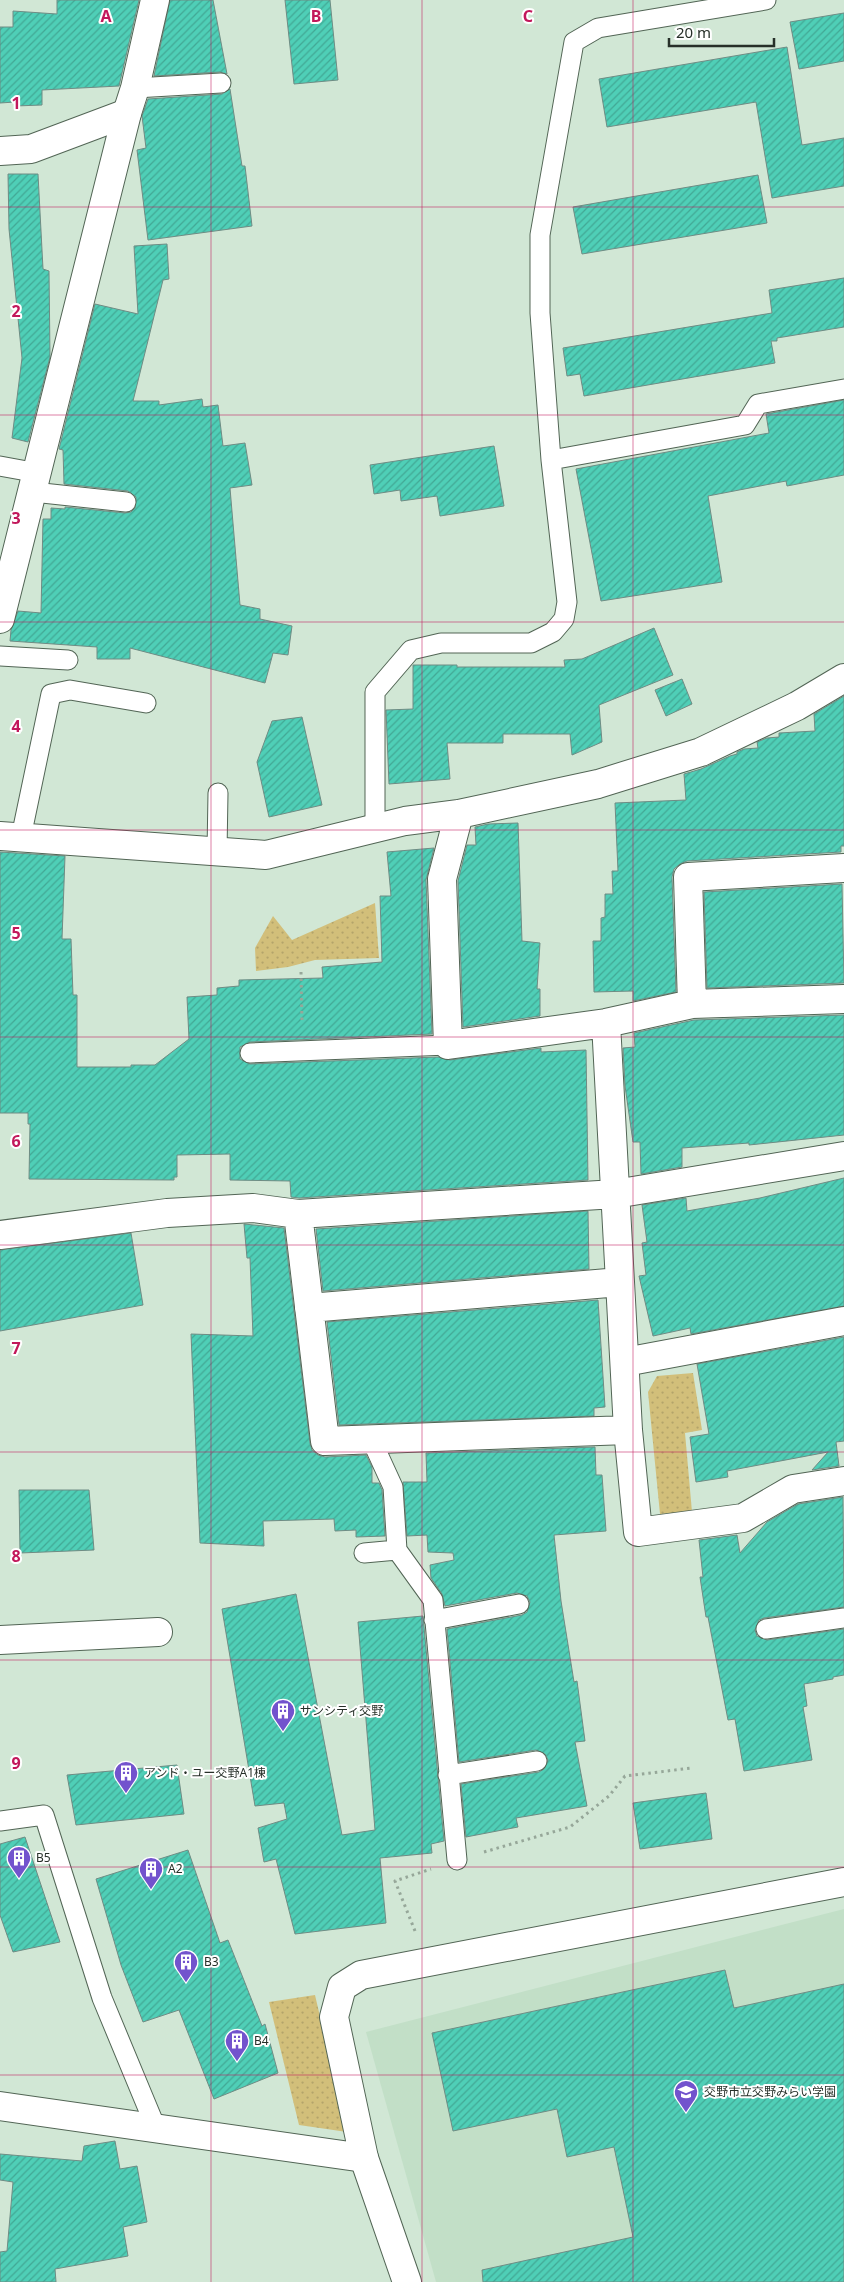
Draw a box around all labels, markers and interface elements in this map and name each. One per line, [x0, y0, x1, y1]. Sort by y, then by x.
text: A [100, 5, 112, 27]
text: B [311, 5, 321, 27]
text: C [523, 5, 533, 27]
scale bar [669, 15, 774, 47]
text: 20 m [676, 22, 711, 42]
text: 1 [11, 92, 21, 114]
text: 2 [11, 300, 21, 322]
text: 3 [11, 507, 21, 529]
text: 4 [11, 715, 21, 737]
text: 5 [11, 922, 21, 944]
text: 6 [11, 1130, 21, 1152]
text: 7 [11, 1337, 21, 1359]
text: 8 [11, 1545, 21, 1567]
building icon: サンシティ交野 [270, 1698, 296, 1732]
place label: サンシティ交野 [300, 1702, 383, 1719]
text: 9 [11, 1752, 21, 1774]
building icon: アンド・ユー交野A1棟 [113, 1760, 139, 1794]
place label: アンド・ユー交野A1棟 [144, 1764, 266, 1781]
building icon: B5 [6, 1845, 32, 1879]
place label: B5 [36, 1849, 51, 1866]
building icon: A2 [138, 1856, 164, 1890]
place label: A2 [168, 1860, 183, 1877]
building icon: B3 [173, 1949, 199, 1983]
place label: B3 [204, 1953, 219, 1970]
building icon: B4 [224, 2028, 250, 2062]
place label: B4 [254, 2032, 269, 2049]
school or university icon: 交野市立交野みらい学園 [673, 2079, 699, 2113]
place label: 交野市立交野みらい学園 [704, 2083, 836, 2100]

